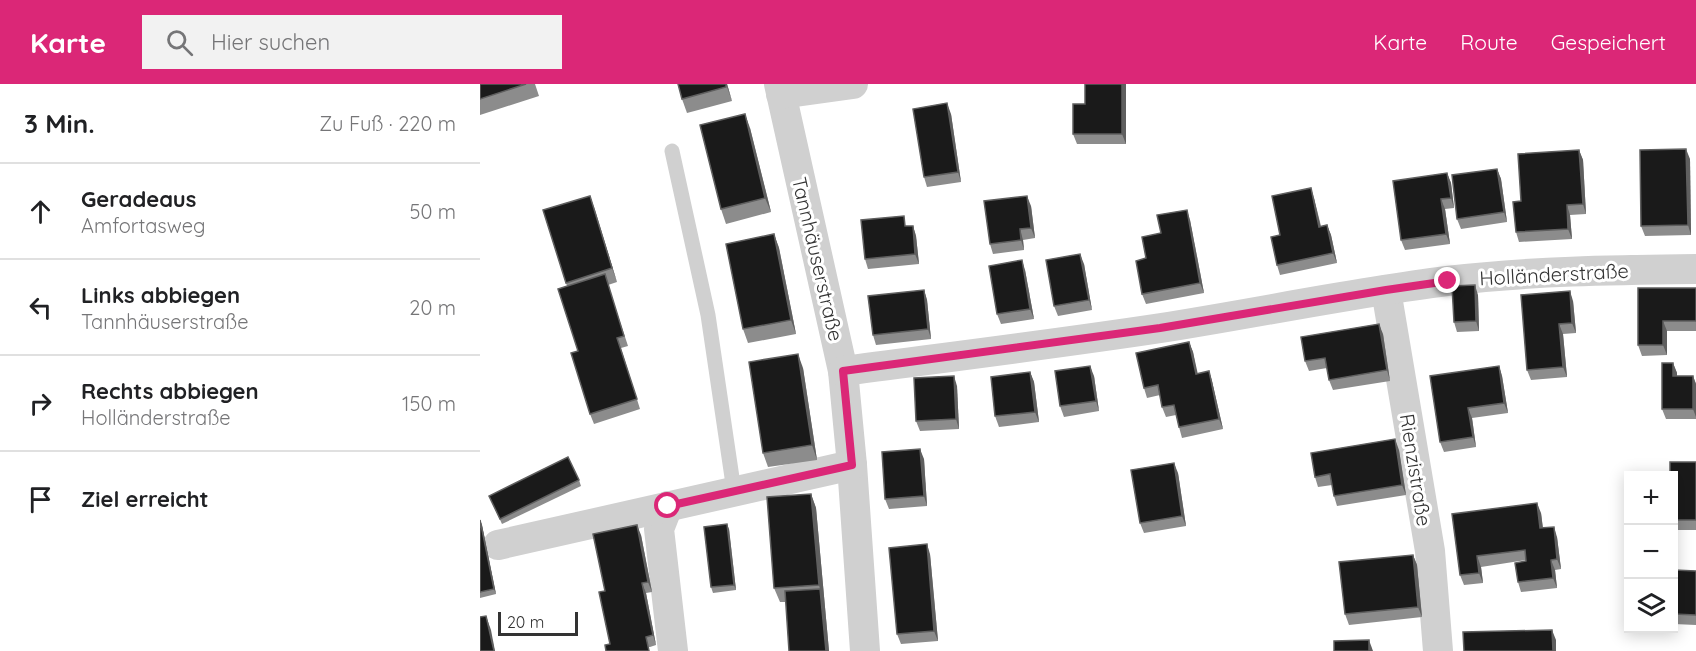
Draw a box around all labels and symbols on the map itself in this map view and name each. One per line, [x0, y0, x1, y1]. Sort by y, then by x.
street label: Tannhäuserstraße [787, 175, 849, 343]
street label: Holländerstraße [1479, 258, 1629, 290]
route end [1434, 267, 1460, 293]
street label: Rienzistraße [1395, 412, 1437, 528]
route start [654, 492, 680, 518]
scale bar [498, 609, 578, 636]

